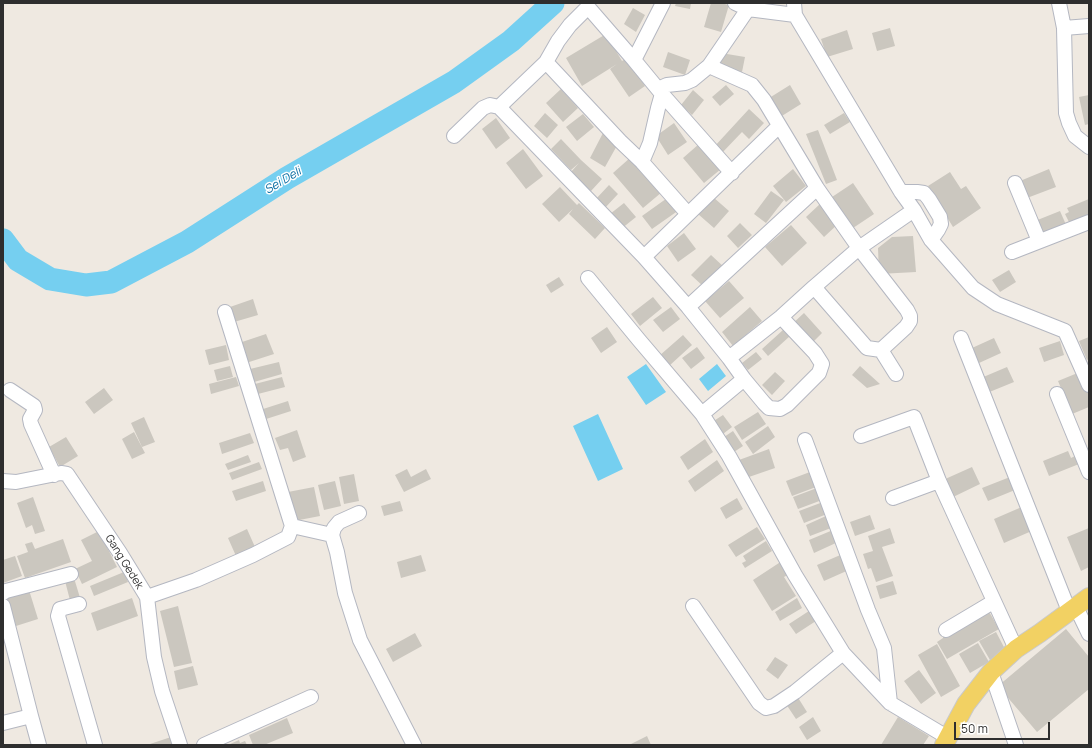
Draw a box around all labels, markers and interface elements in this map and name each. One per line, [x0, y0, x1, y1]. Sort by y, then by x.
water label: Sei Deli [262, 164, 304, 198]
street label: Gang Gedek [102, 532, 146, 592]
scale bar [956, 714, 1052, 740]
text: 50 m [961, 720, 988, 737]

